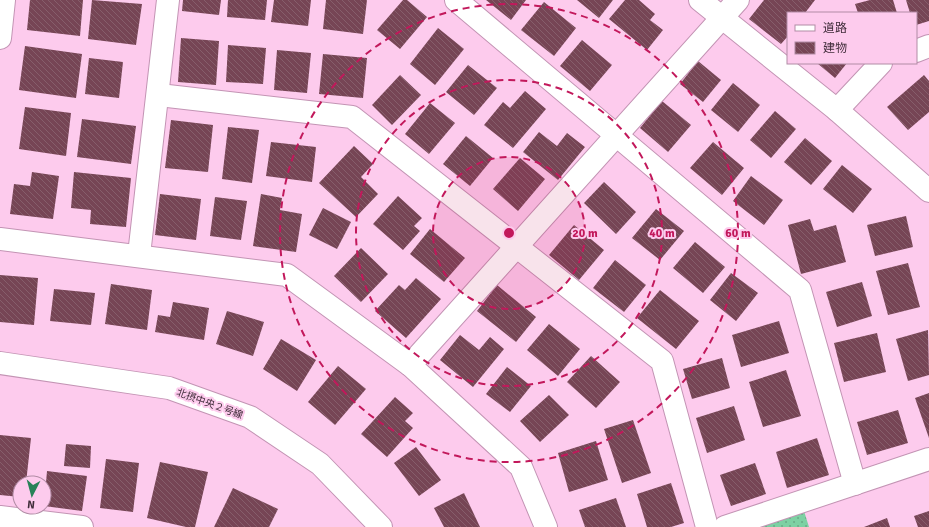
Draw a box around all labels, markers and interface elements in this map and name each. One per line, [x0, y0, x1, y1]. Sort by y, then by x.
legend [787, 12, 917, 64]
text: 道路 [823, 21, 847, 36]
text: 建物 [823, 41, 847, 56]
centre of rings [502, 226, 516, 240]
text: 20 m [572, 226, 598, 241]
text: 40 m [649, 226, 675, 241]
text: 60 m [725, 226, 751, 241]
street label: 北摂中央２号線 [175, 386, 245, 422]
north arrow [12, 475, 52, 515]
text: N [27, 498, 35, 511]

